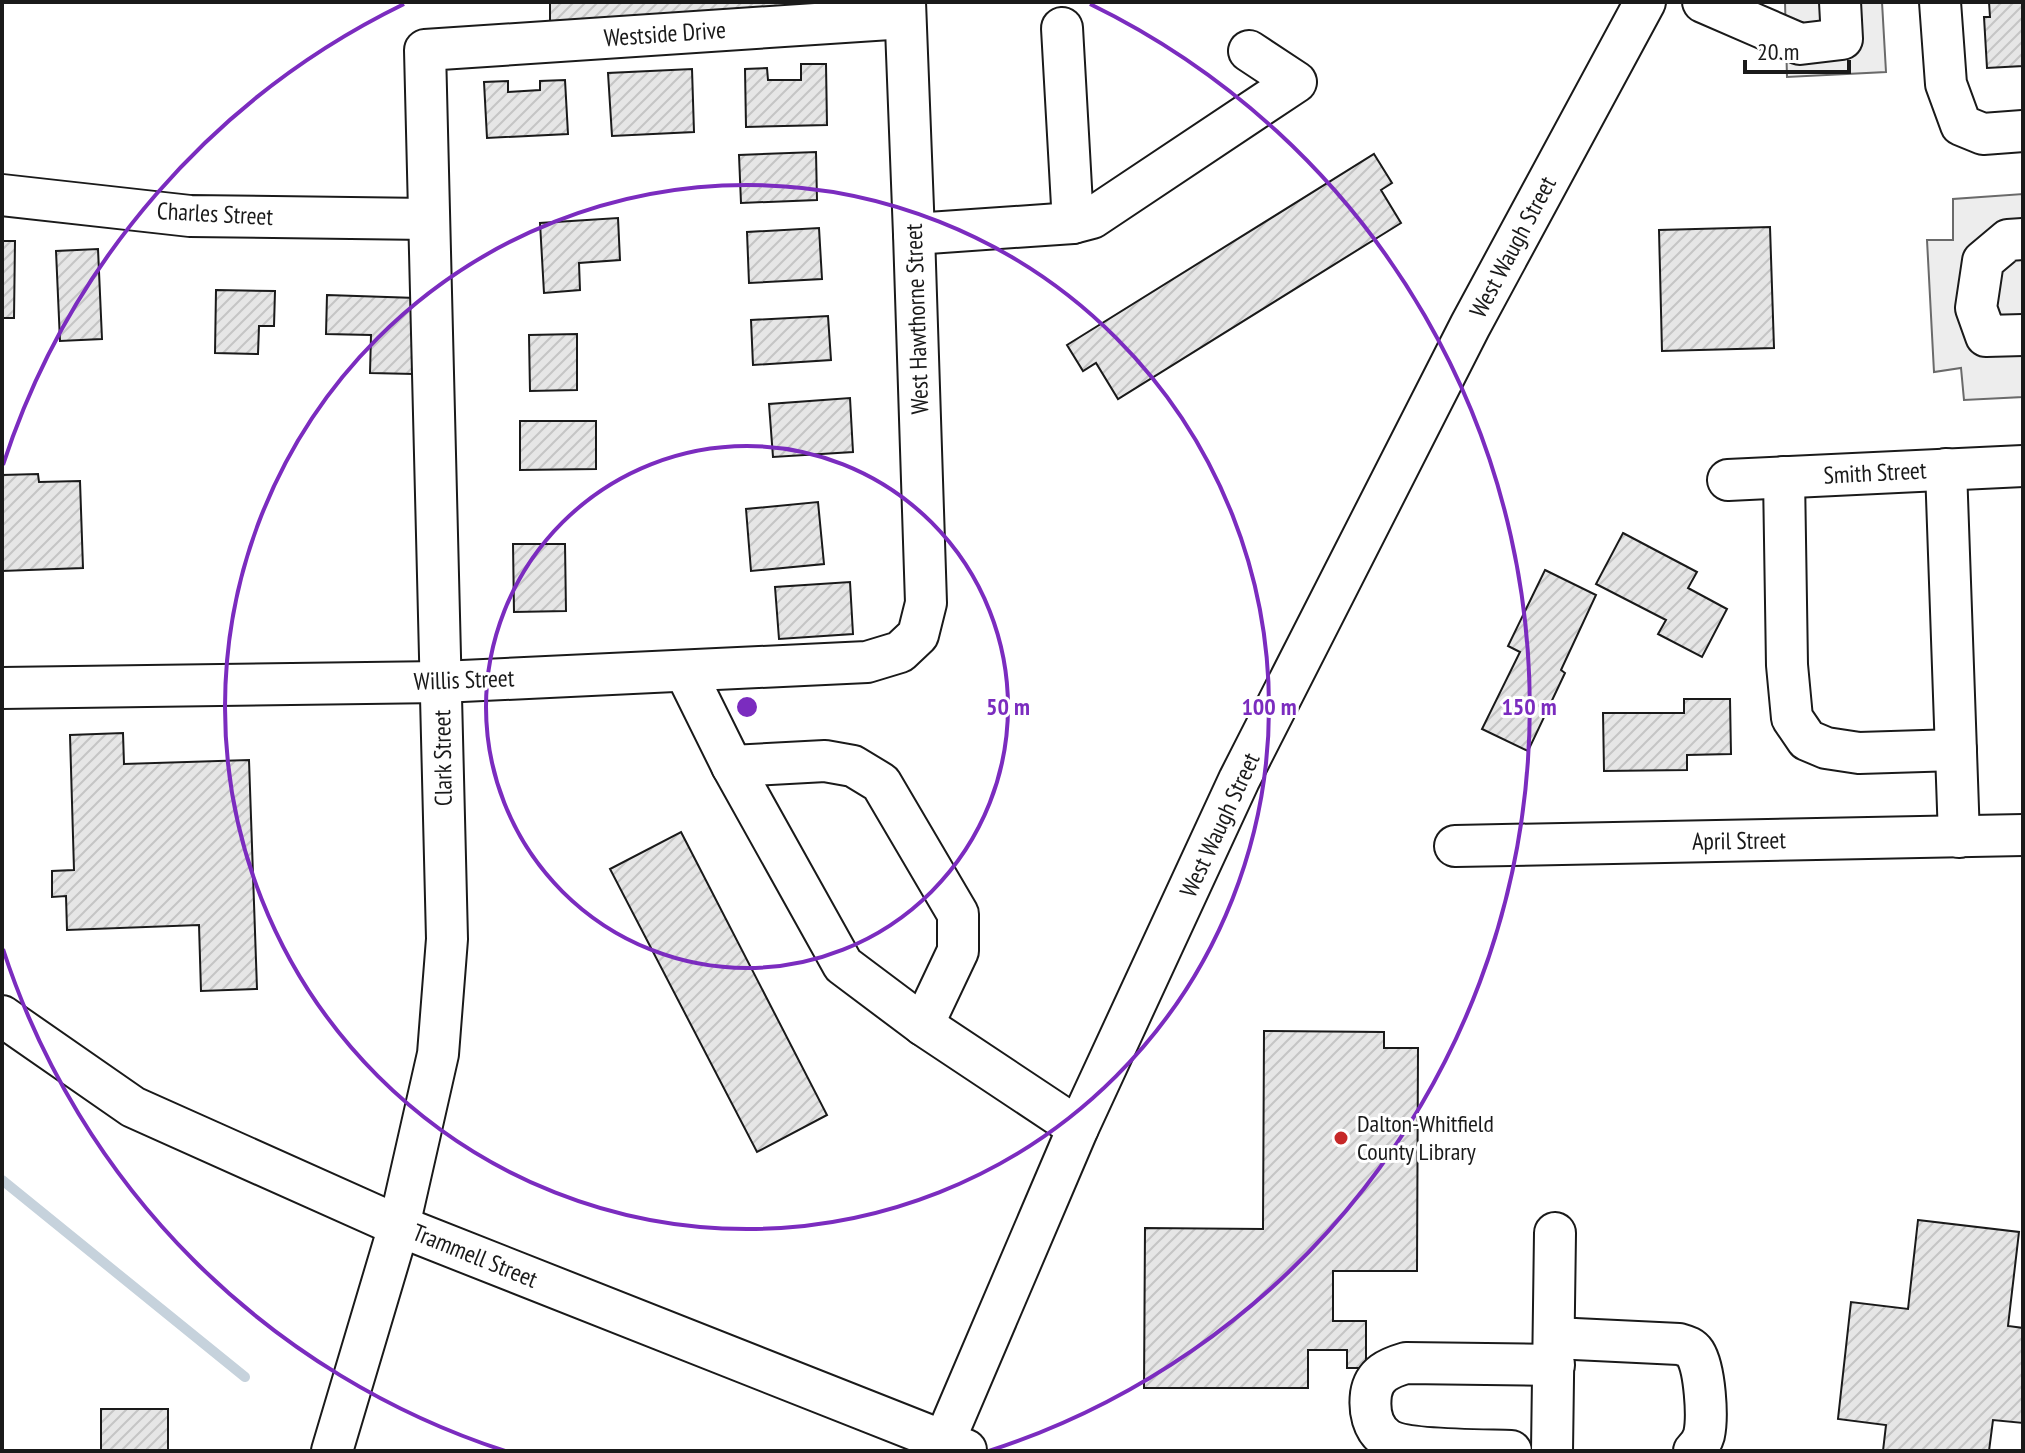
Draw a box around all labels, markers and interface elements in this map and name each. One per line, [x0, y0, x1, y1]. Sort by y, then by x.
street label: Westside Drive [603, 14, 727, 53]
scale bar [1745, 24, 1849, 74]
text: 20 m [1757, 36, 1799, 67]
street label: West Waugh Street [1462, 170, 1563, 323]
street label: Charles Street [156, 195, 274, 232]
street label: West Hawthorne Street [898, 223, 935, 415]
street label: Smith Street [1823, 454, 1928, 491]
street label: Willis Street [413, 662, 515, 697]
text: 50 m [986, 691, 1030, 722]
text: 100 m [1241, 691, 1297, 722]
text: 150 m [1501, 691, 1557, 722]
centre of rings [733, 693, 761, 721]
street label: Clark Street [426, 709, 459, 806]
street label: West Waugh Street [1173, 747, 1267, 902]
street label: April Street [1692, 824, 1787, 857]
place label: Dalton-Whitfield County Library [1357, 1108, 1494, 1167]
marker: Dalton-Whitfield County Library [1332, 1129, 1350, 1147]
street label: Trammell Street [408, 1216, 543, 1295]

